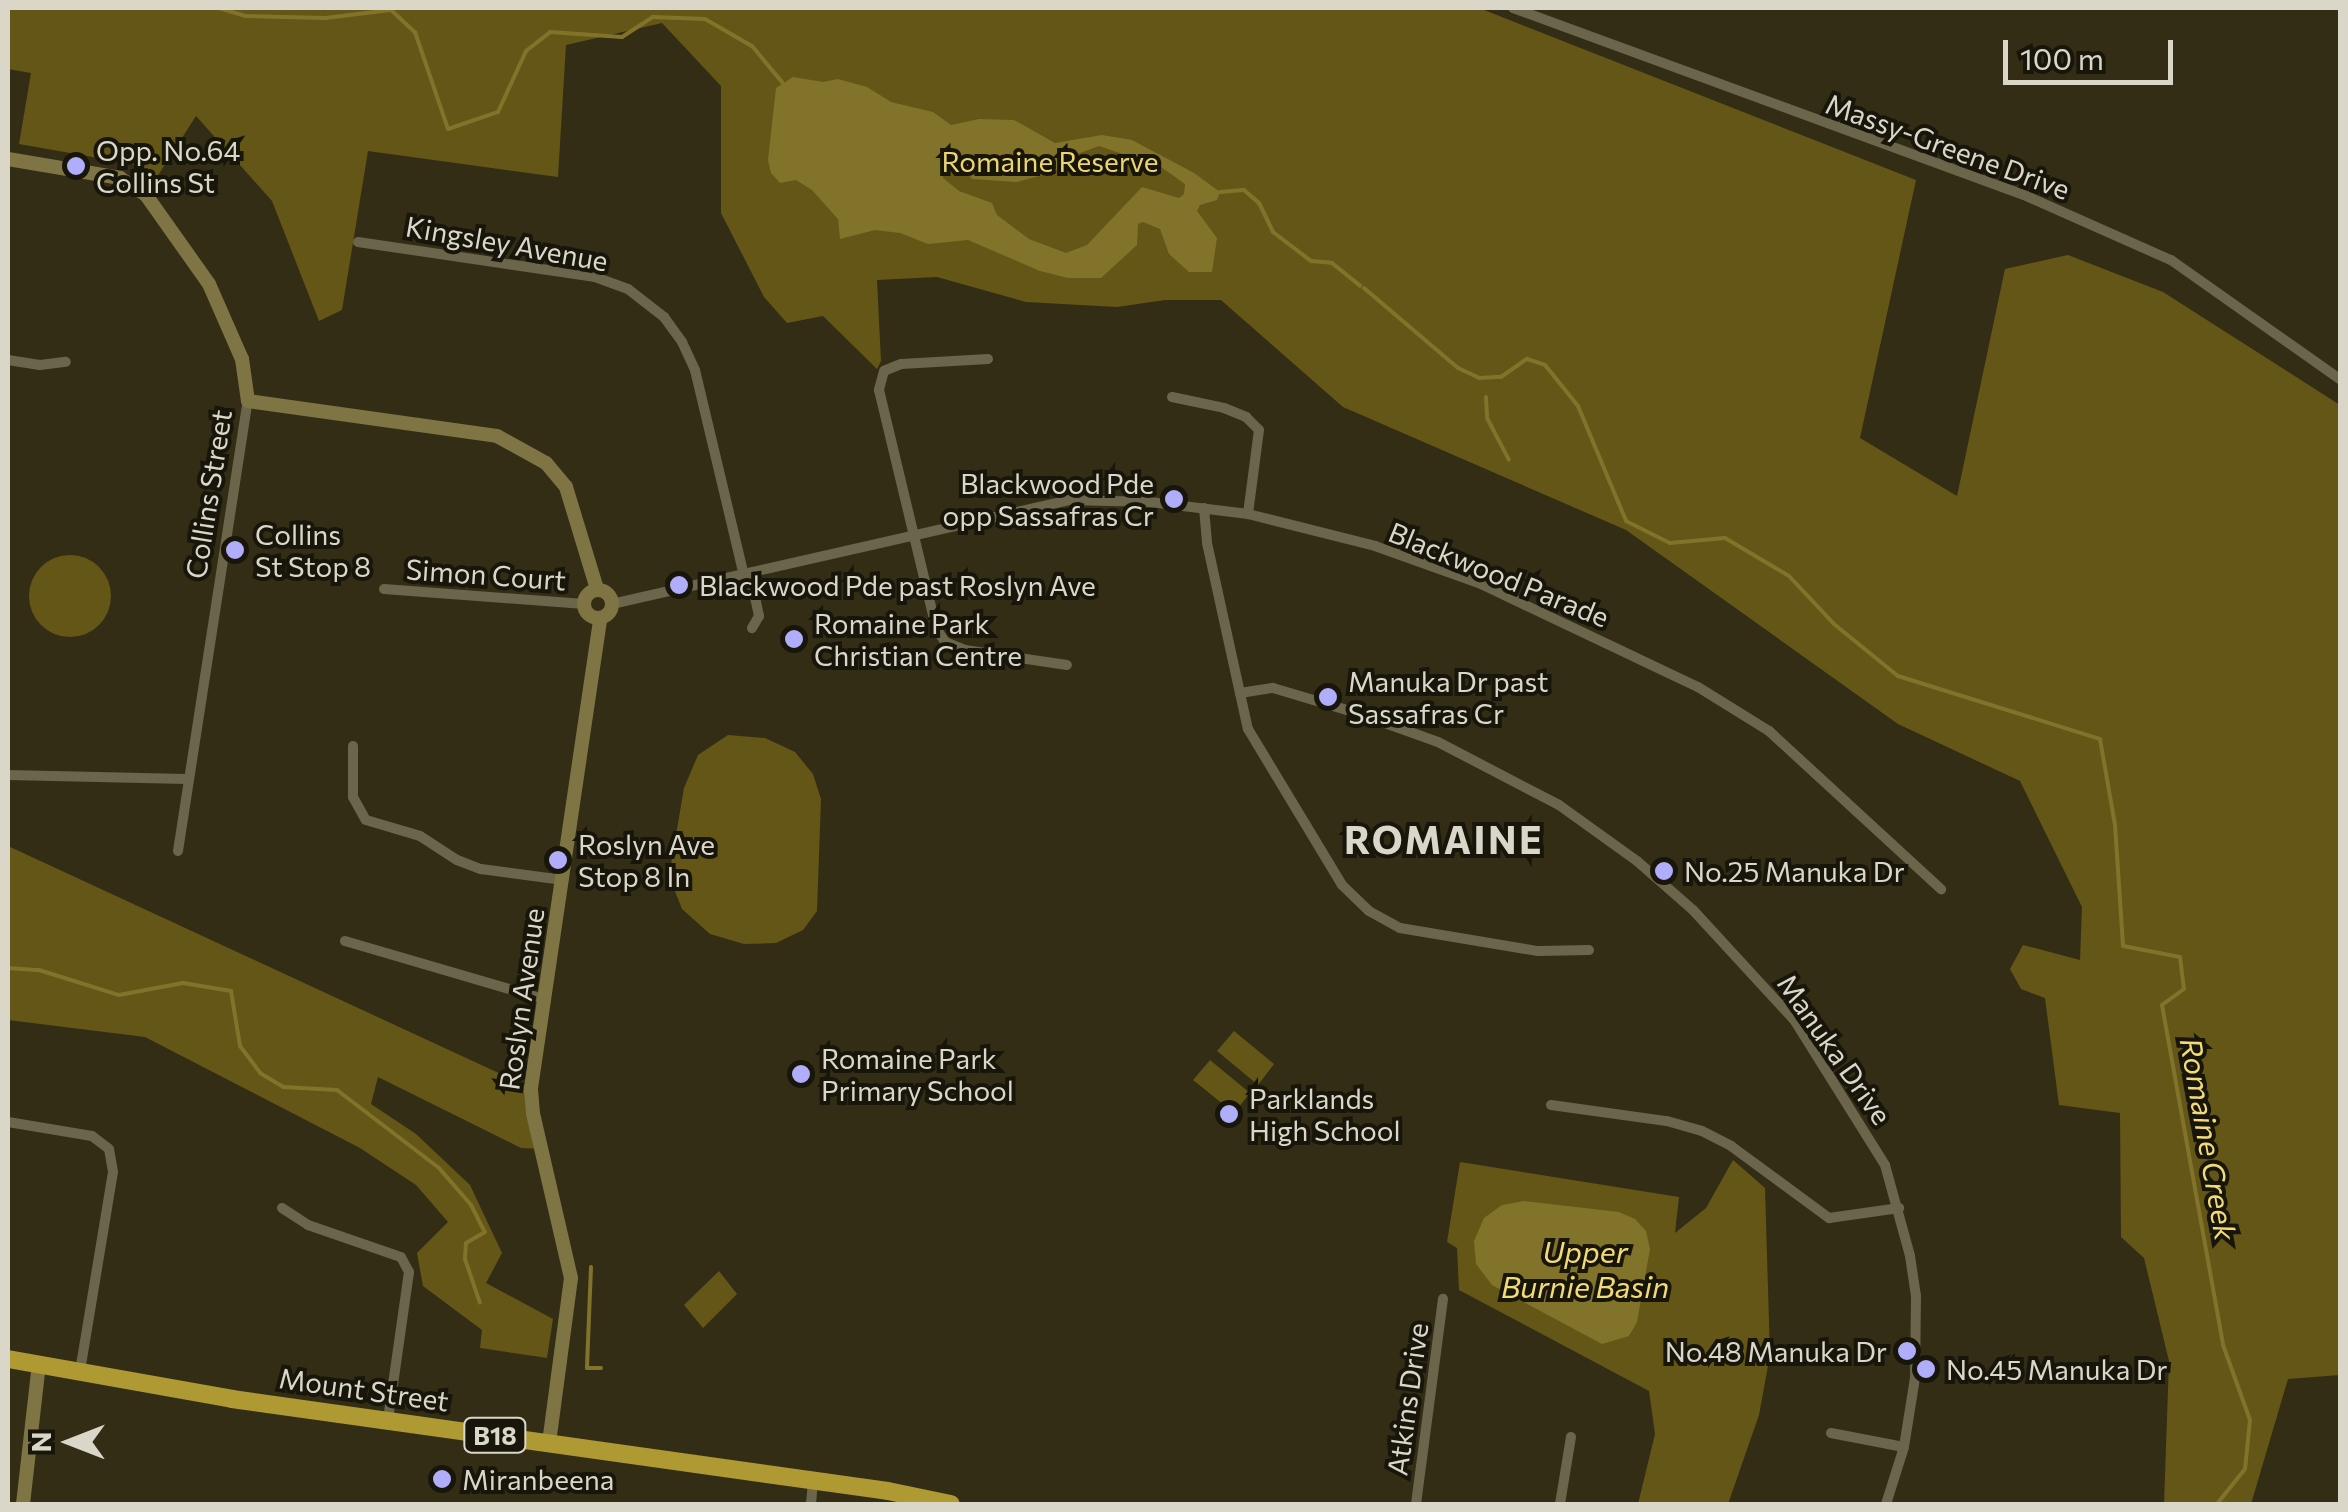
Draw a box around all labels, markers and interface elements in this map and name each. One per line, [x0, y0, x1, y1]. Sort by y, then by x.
scale bar [2008, 20, 2178, 82]
text: 100 m [2020, 39, 2104, 76]
street label: Massy-Greene Drive [1821, 86, 2075, 206]
place label: Opp. No.64 Collins St [96, 133, 240, 199]
park label: Romaine Reserve [942, 144, 1158, 178]
marker: Opp. No.64 Collins St [65, 155, 87, 177]
street label: Kingsley Avenue [403, 209, 611, 277]
street label: Collins Street [178, 407, 238, 581]
place label: Blackwood Pde opp Sassafras Cr [943, 466, 1154, 532]
marker: Blackwood Pde opp Sassafras Cr [1163, 488, 1185, 510]
street label: Blackwood Parade [1384, 515, 1614, 633]
place label: Collins St Stop 8 [255, 517, 371, 583]
marker: Collins St Stop 8 [224, 539, 246, 561]
street label: Simon Court [405, 552, 567, 596]
place label: Blackwood Pde past Roslyn Ave [699, 568, 1096, 602]
marker: Blackwood Pde past Roslyn Ave [668, 574, 690, 596]
place label: Romaine Park Christian Centre [814, 606, 1022, 672]
marker: Romaine Park Christian Centre [783, 628, 805, 650]
place label: Manuka Dr past Sassafras Cr [1348, 664, 1549, 730]
marker: Manuka Dr past Sassafras Cr [1317, 686, 1339, 708]
district label: ROMAINE [1344, 816, 1544, 862]
place label: Roslyn Ave Stop 8 In [578, 827, 715, 893]
marker: Roslyn Ave Stop 8 In [547, 849, 569, 871]
place label: No.25 Manuka Dr [1684, 854, 1905, 888]
marker: No.25 Manuka Dr [1653, 860, 1675, 882]
street label: Roslyn Avenue [492, 906, 550, 1092]
street label: Manuka Drive [1771, 967, 1899, 1131]
water label: Romaine Creek [2173, 1035, 2245, 1243]
place label: Romaine Park Primary School [821, 1041, 1014, 1107]
marker: Romaine Park Primary School [790, 1063, 812, 1085]
place label: Parklands High School [1249, 1081, 1401, 1147]
marker: Parklands High School [1218, 1103, 1240, 1125]
water label: Upper Burnie Basin [1501, 1233, 1669, 1304]
street label: Atkins Drive [1380, 1320, 1434, 1478]
place label: No.48 Manuka Dr [1665, 1334, 1887, 1368]
marker: No.48 Manuka Dr [1896, 1340, 1918, 1362]
place label: No.45 Manuka Dr [1946, 1352, 2167, 1386]
marker: No.45 Manuka Dr [1915, 1358, 1937, 1380]
street label: Mount Street [277, 1360, 451, 1418]
north arrow [20, 1392, 120, 1492]
road number: B18 [462, 1415, 528, 1455]
text: N [23, 1432, 57, 1453]
place label: Miranbeena [462, 1462, 614, 1496]
marker: Miranbeena [431, 1468, 453, 1490]

